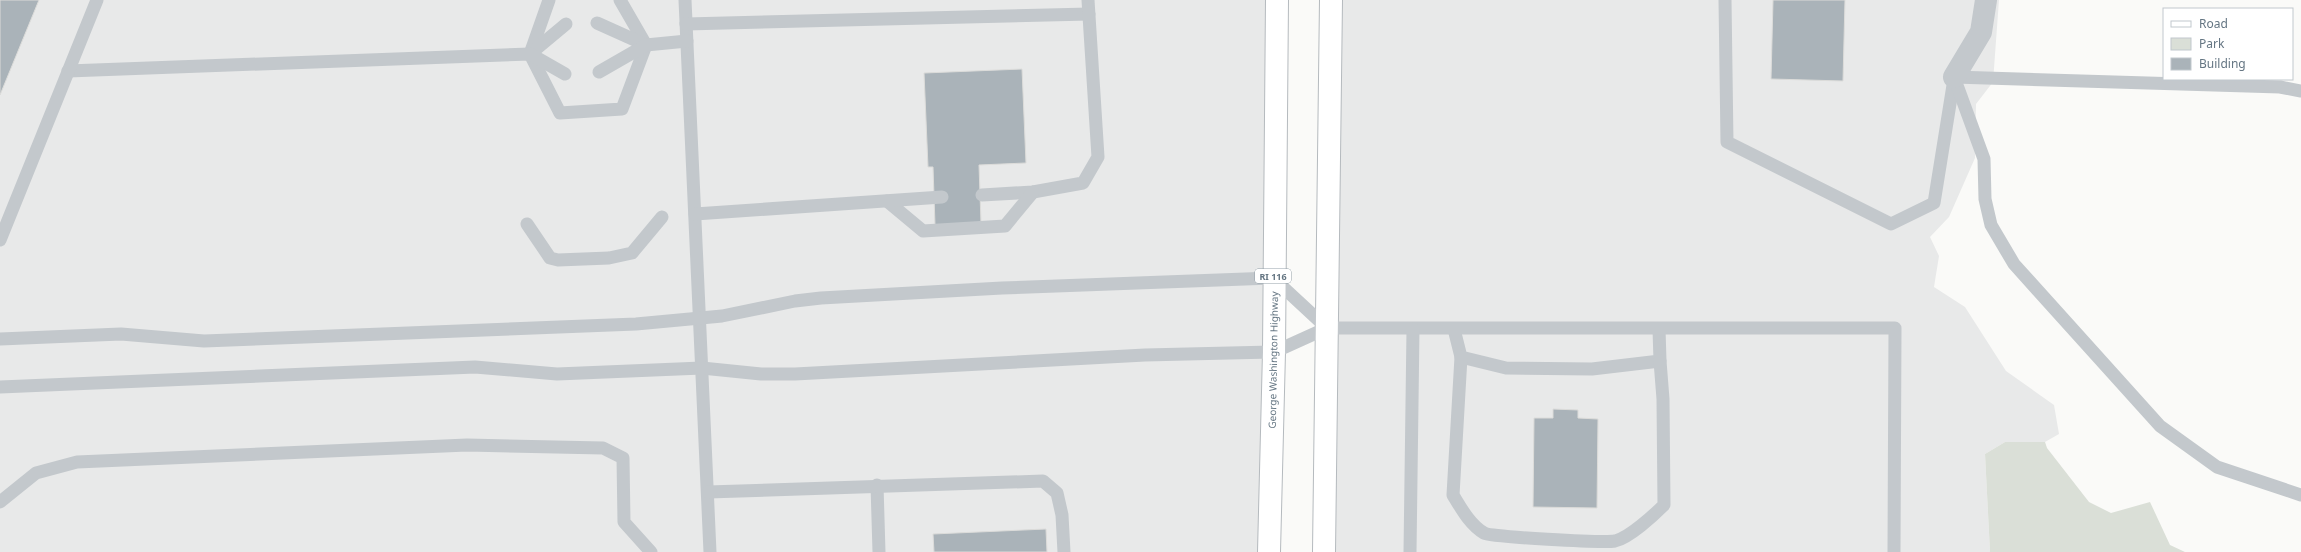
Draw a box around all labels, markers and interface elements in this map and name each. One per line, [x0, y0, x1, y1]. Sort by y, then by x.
legend [2163, 8, 2293, 80]
text: Road [2199, 15, 2228, 32]
text: Park [2199, 35, 2225, 52]
text: Building [2199, 55, 2246, 72]
road number: RI 116 [1255, 269, 1291, 283]
street label: George Washington Highway [1265, 290, 1281, 429]

